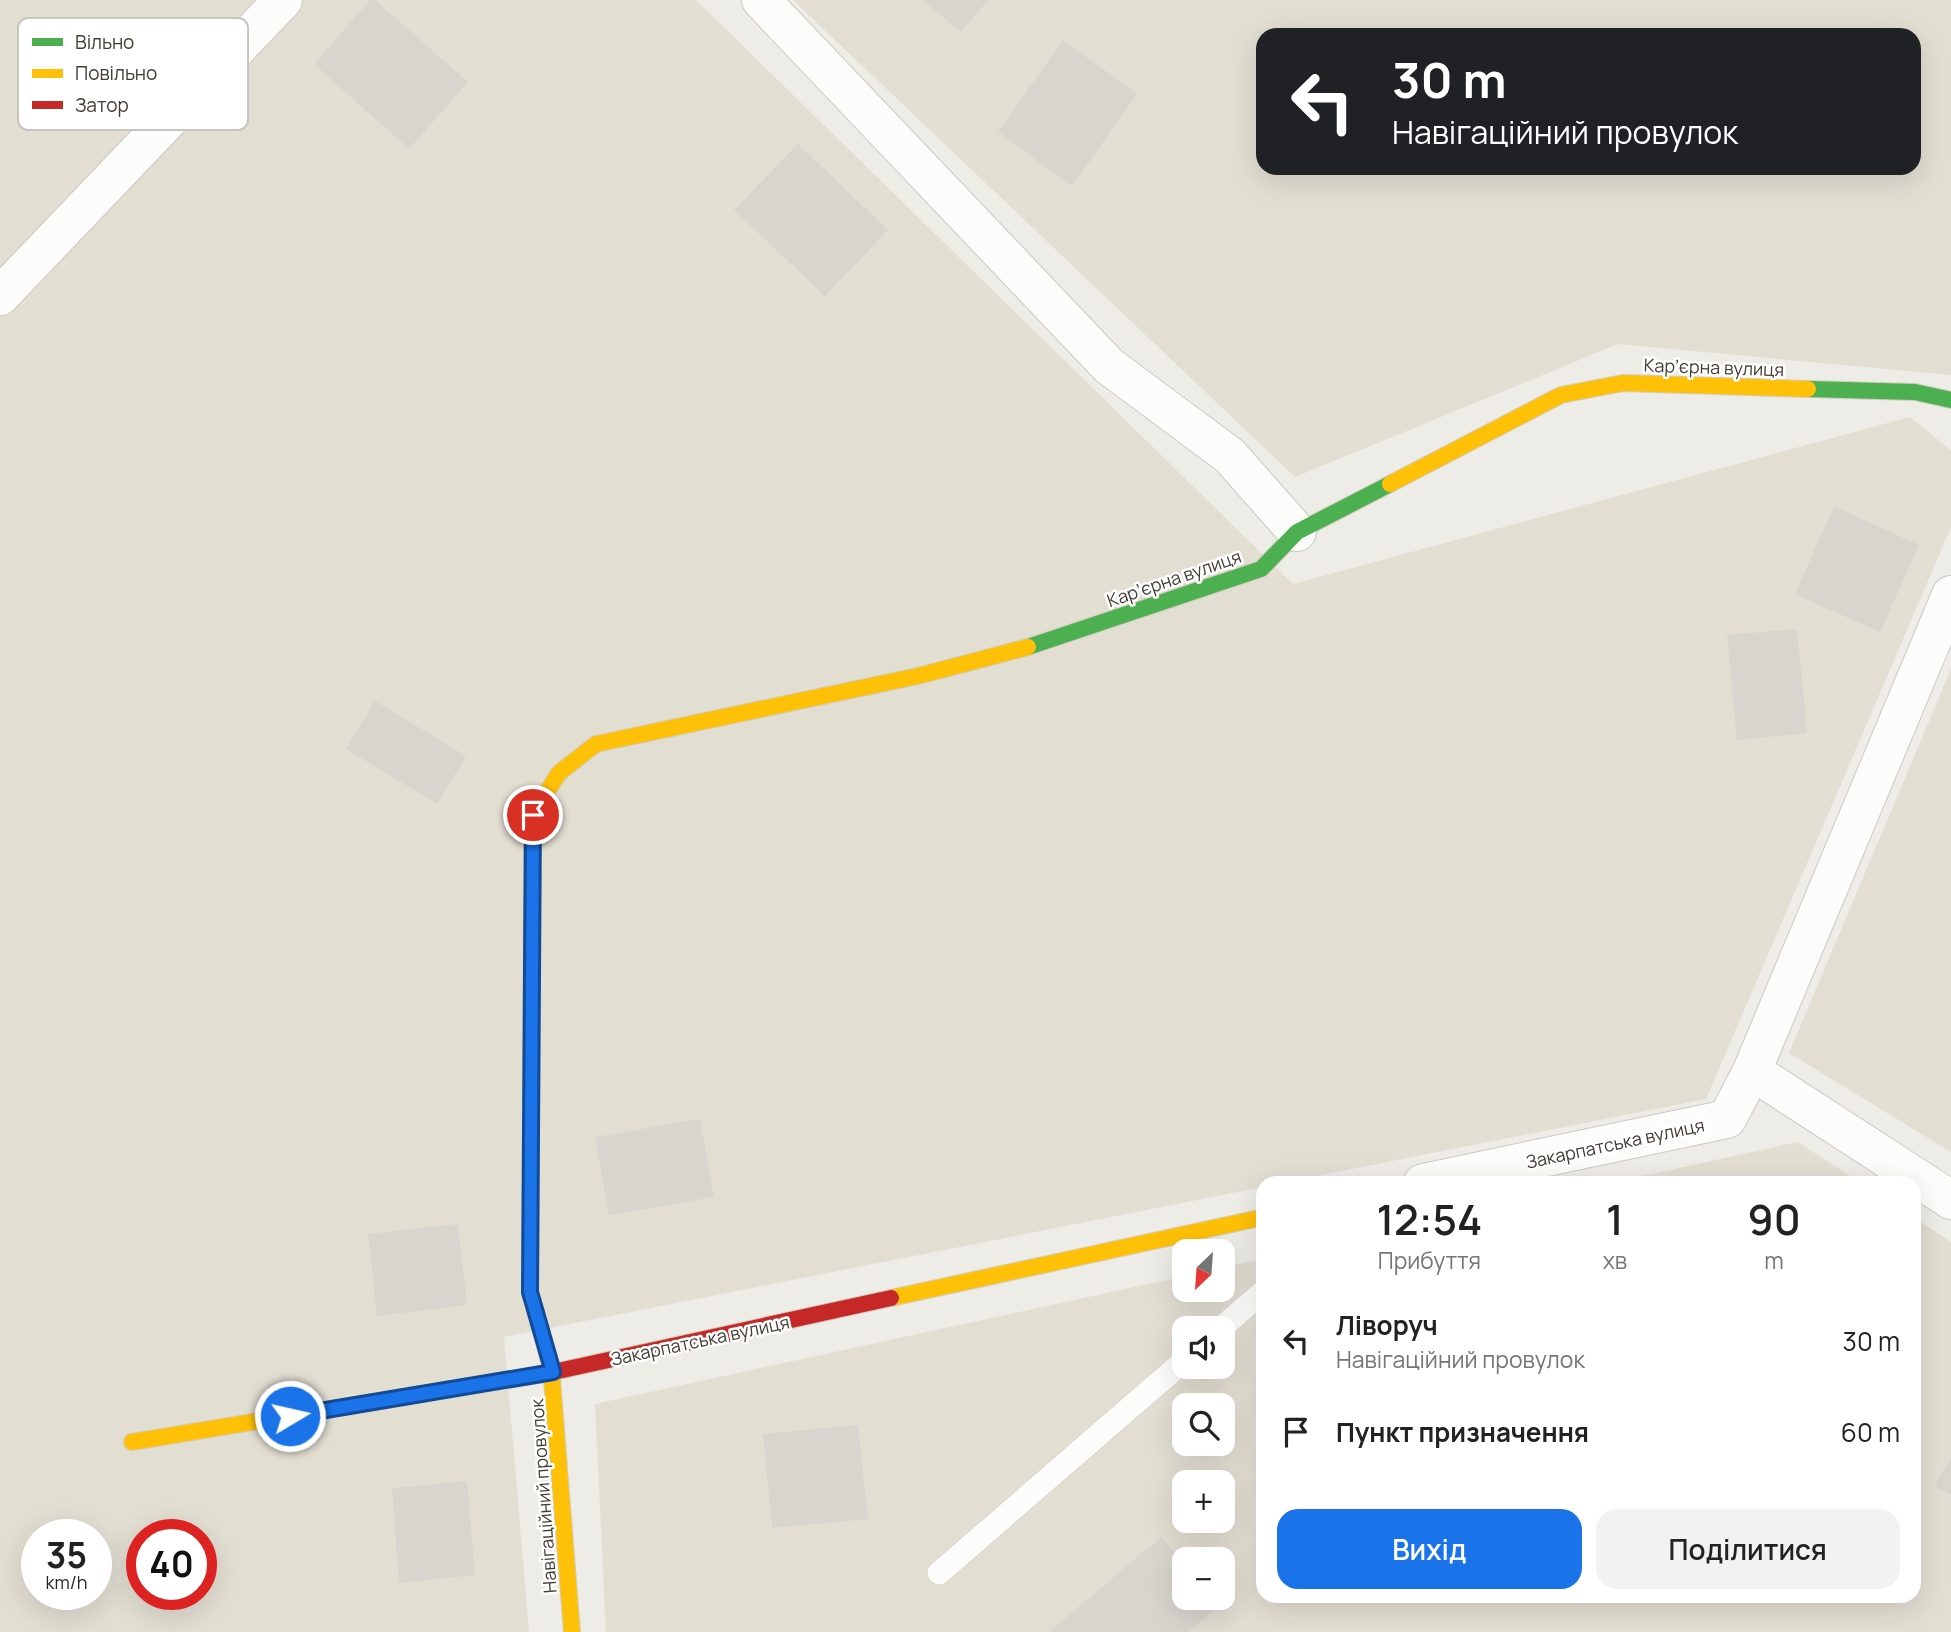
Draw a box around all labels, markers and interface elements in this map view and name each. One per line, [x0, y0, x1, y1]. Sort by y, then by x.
legend [18, 18, 248, 130]
text: Вільно [75, 29, 134, 55]
text: 30 m [1392, 46, 1507, 113]
icon: left [1277, 56, 1368, 147]
text: Повільно [75, 60, 157, 86]
text: Затор [75, 92, 129, 118]
text: Навігаційний провулок [1392, 110, 1738, 154]
street label: Карʼєрна вулиця [1643, 353, 1785, 381]
street label: Карʼєрна вулиця [1104, 544, 1244, 612]
pin [503, 785, 563, 845]
icon: arrive [514, 796, 552, 834]
street label: Закарпатська вулиця [1523, 1112, 1707, 1174]
text: 12:54 [1376, 1190, 1482, 1248]
text: 1 [1606, 1190, 1624, 1248]
text: 90 [1748, 1190, 1801, 1248]
north arrow [1172, 1239, 1236, 1302]
map controls [1172, 1239, 1235, 1610]
text: Прибуття [1378, 1244, 1481, 1276]
text: хв [1603, 1244, 1627, 1276]
text: m [1764, 1244, 1784, 1276]
text: Ліворуч [1336, 1307, 1438, 1343]
street label: Закарпатська вулиця [608, 1309, 792, 1371]
button: sound [1172, 1316, 1235, 1379]
icon: left [1277, 1322, 1315, 1360]
text: 30 m [1843, 1323, 1900, 1359]
text: Навігаційний провулок [1336, 1343, 1585, 1375]
position arrow [253, 1379, 327, 1453]
button: search [1172, 1393, 1235, 1456]
street label: Навігаційний провулок [524, 1397, 562, 1594]
icon: arrive [1277, 1413, 1315, 1451]
text: Пункт призначення [1336, 1414, 1589, 1450]
text: 60 m [1841, 1414, 1900, 1450]
button: + [1172, 1470, 1235, 1533]
button: Вихід [1277, 1509, 1582, 1589]
button: Поділитися [1596, 1509, 1900, 1589]
speed limit sign: 40 [126, 1519, 217, 1610]
text: 35 [46, 1531, 87, 1579]
button: − [1172, 1547, 1235, 1610]
text: km/h [46, 1570, 87, 1594]

